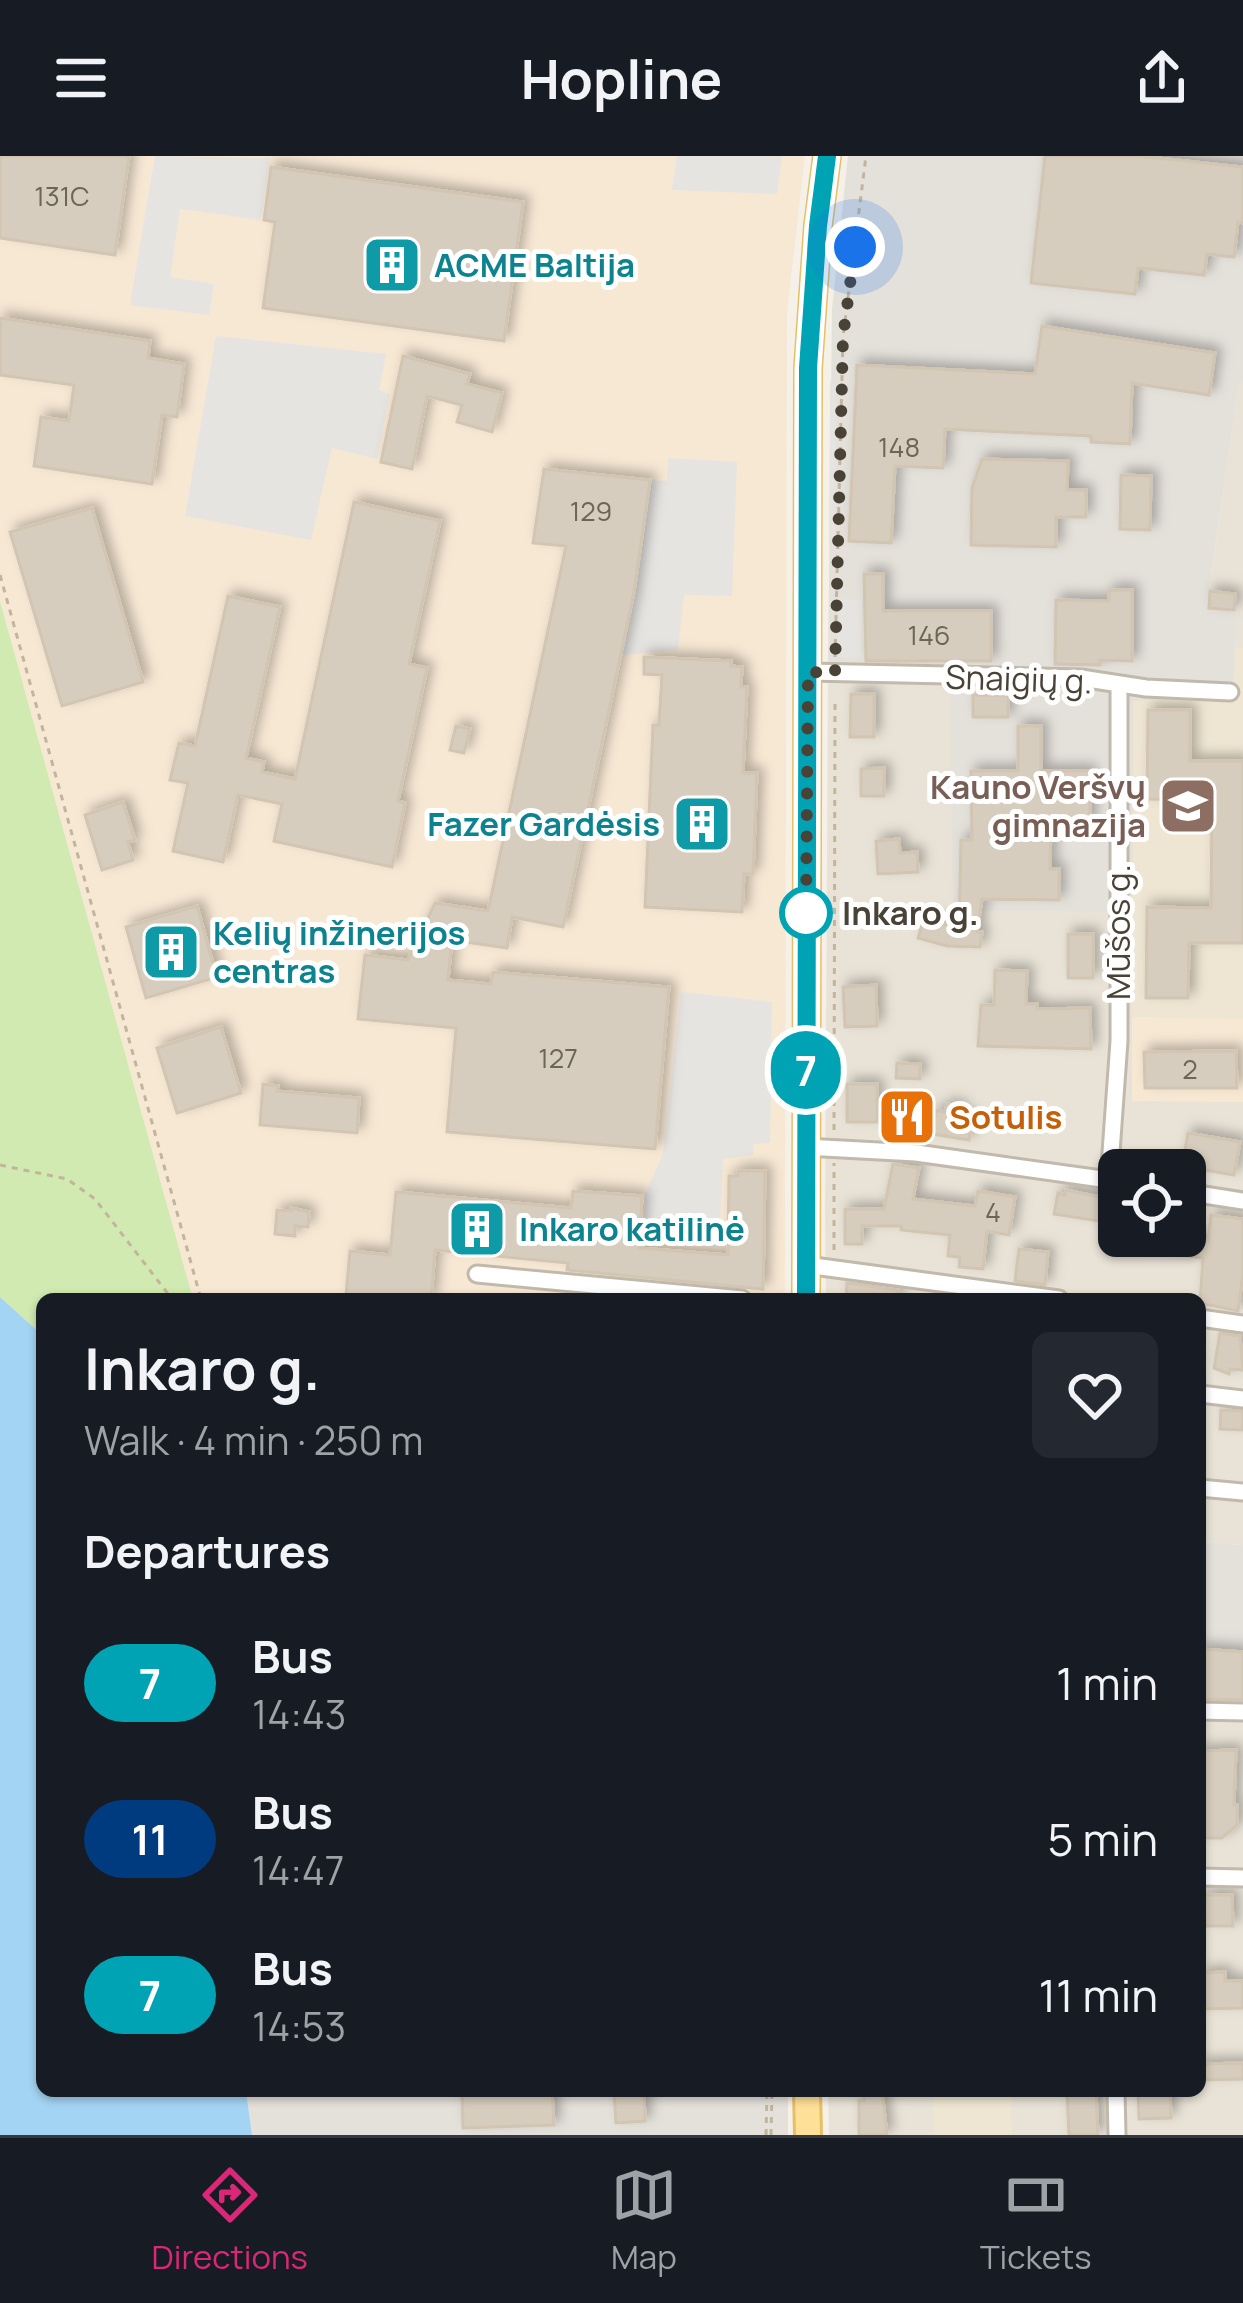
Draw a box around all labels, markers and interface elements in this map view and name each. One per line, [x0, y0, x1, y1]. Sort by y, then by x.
text: Hopline [521, 41, 722, 115]
icon: menu [48, 45, 114, 111]
icon: share [1129, 45, 1195, 111]
house number: 131C [34, 177, 90, 214]
your location [825, 217, 885, 277]
building icon: ACME Baltija [361, 234, 423, 296]
place label: ACME Baltija [434, 242, 635, 287]
house number: 148 [878, 428, 920, 465]
house number: 129 [570, 492, 612, 529]
house number: 146 [907, 616, 951, 653]
street label: Snaigių g. [945, 653, 1093, 704]
place label: Kauno Veršvų gimnazija [930, 764, 1146, 847]
school or university icon: Kauno Veršvų gimnazija [1157, 775, 1219, 837]
building icon: Fazer Gardėsis [671, 793, 733, 855]
place label: Fazer Gardėsis [427, 801, 660, 846]
street label: Mūšos g. [1095, 864, 1140, 1000]
marker: Inkaro g. [781, 888, 831, 938]
place label: Inkaro g. [842, 890, 979, 935]
place label: Kelių inžinerijos centras [213, 910, 465, 993]
building icon: Kelių inžinerijos centras [140, 921, 202, 983]
line badge: 7 [767, 1031, 845, 1109]
house number: 127 [538, 1039, 578, 1076]
text: 7 [795, 1041, 817, 1099]
house number: 2 [1182, 1050, 1198, 1087]
restaurant icon: Sotulis [876, 1086, 938, 1148]
place label: Sotulis [949, 1094, 1062, 1139]
map controls [1098, 1149, 1206, 1257]
button: locate [1098, 1149, 1206, 1257]
house number: 4 [985, 1193, 1001, 1230]
building icon: Inkaro katilinė [446, 1198, 508, 1260]
place label: Inkaro katilinė [519, 1206, 745, 1251]
text: Inkaro g. [84, 1329, 320, 1407]
button: heart [1032, 1332, 1158, 1458]
text: Walk · 4 min · 250 m [84, 1413, 423, 1467]
text: Departures [84, 1520, 330, 1582]
text: Bus [252, 1625, 333, 1687]
text: 1 min [1056, 1652, 1158, 1714]
text: 7 [139, 1654, 161, 1712]
text: 14:43 [252, 1687, 346, 1741]
text: Bus [252, 1781, 333, 1843]
text: 5 min [1048, 1808, 1158, 1870]
text: 11 [132, 1810, 168, 1868]
text: 14:47 [252, 1843, 344, 1897]
text: Bus [252, 1937, 333, 1999]
text: 11 min [1039, 1964, 1158, 2026]
text: 7 [139, 1966, 161, 2024]
text: 14:53 [252, 1999, 346, 2053]
tab: Directions [152, 2162, 308, 2279]
tab: Map [611, 2162, 677, 2279]
tab: Tickets [980, 2162, 1091, 2279]

